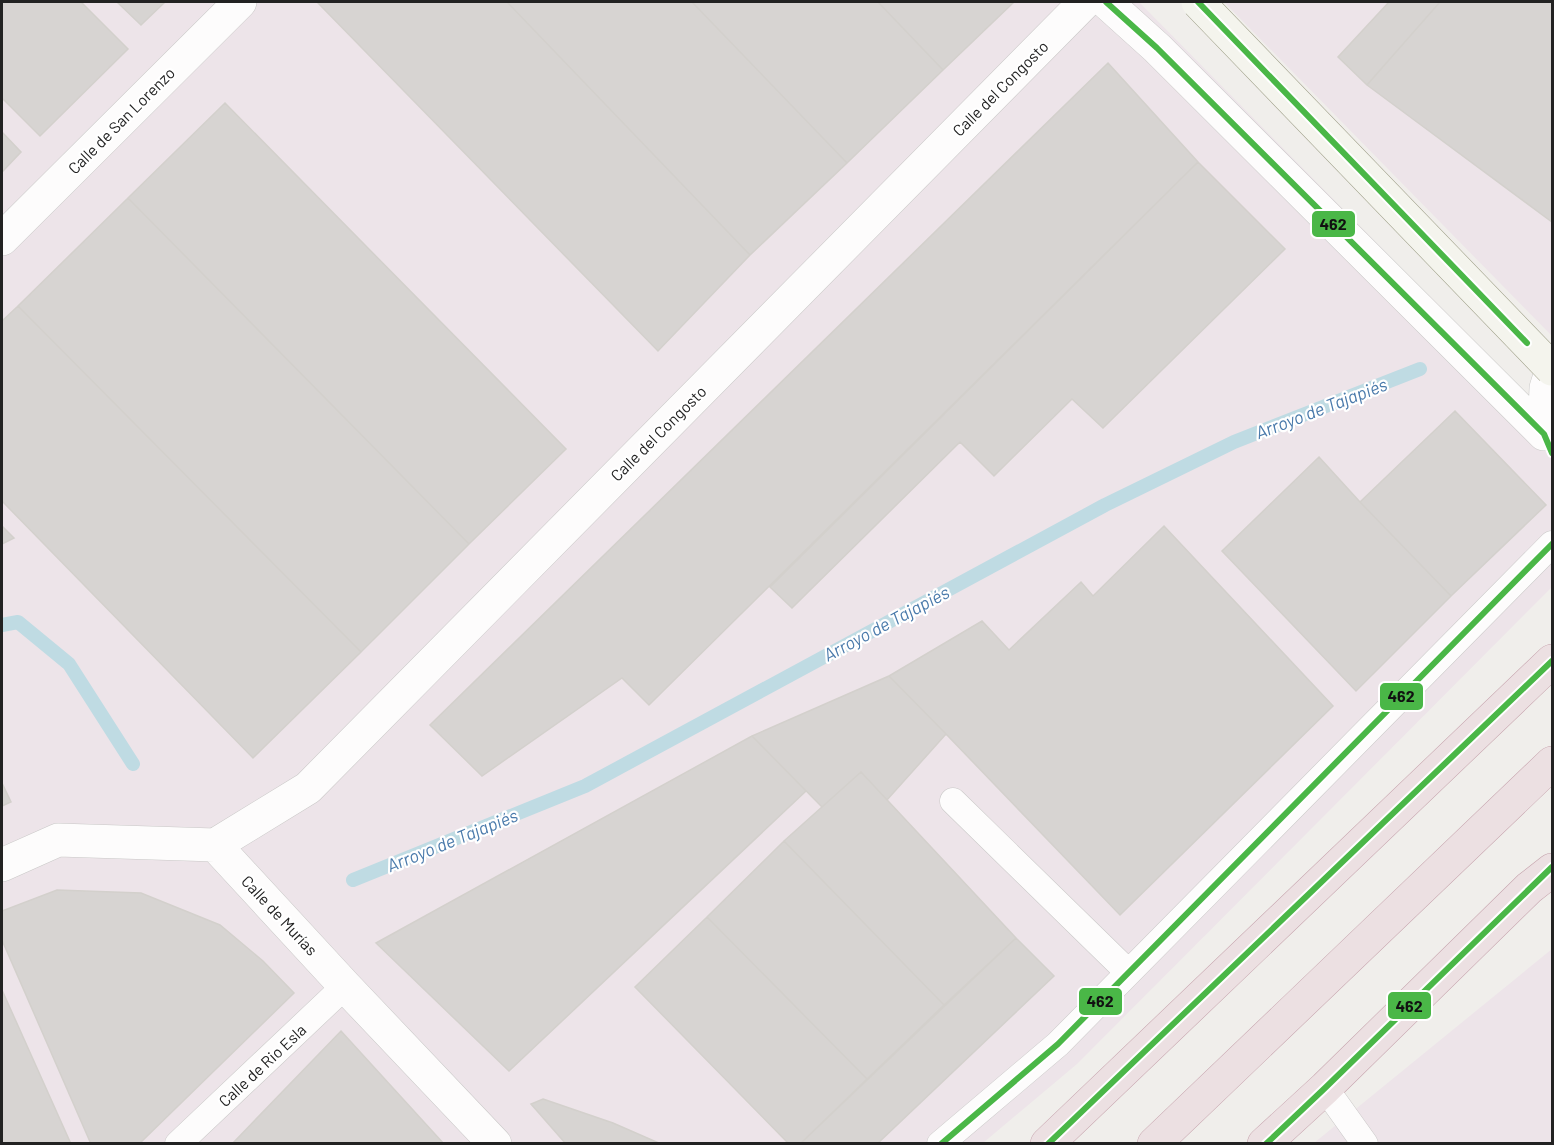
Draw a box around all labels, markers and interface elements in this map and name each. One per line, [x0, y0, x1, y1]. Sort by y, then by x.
street label: Calle del Congosto [948, 36, 1052, 140]
street label: Calle de San Lorenzo [64, 63, 178, 177]
line badge: 462 [1311, 210, 1356, 238]
text: 462 [1319, 214, 1347, 233]
water label: Arroyo de Tajapiés [1252, 373, 1390, 443]
street label: Calle del Congosto [606, 381, 710, 485]
water label: Arroyo de Tajapiés [819, 581, 953, 665]
line badge: 462 [1379, 682, 1424, 711]
text: 462 [1387, 686, 1415, 705]
water label: Arroyo de Tajapiés [383, 804, 521, 876]
street label: Calle de Murías [238, 871, 322, 959]
line badge: 462 [1078, 987, 1123, 1016]
text: 462 [1086, 991, 1114, 1010]
line badge: 462 [1387, 991, 1432, 1020]
text: 462 [1395, 996, 1423, 1015]
street label: Calle de Rio Esla [214, 1020, 310, 1110]

